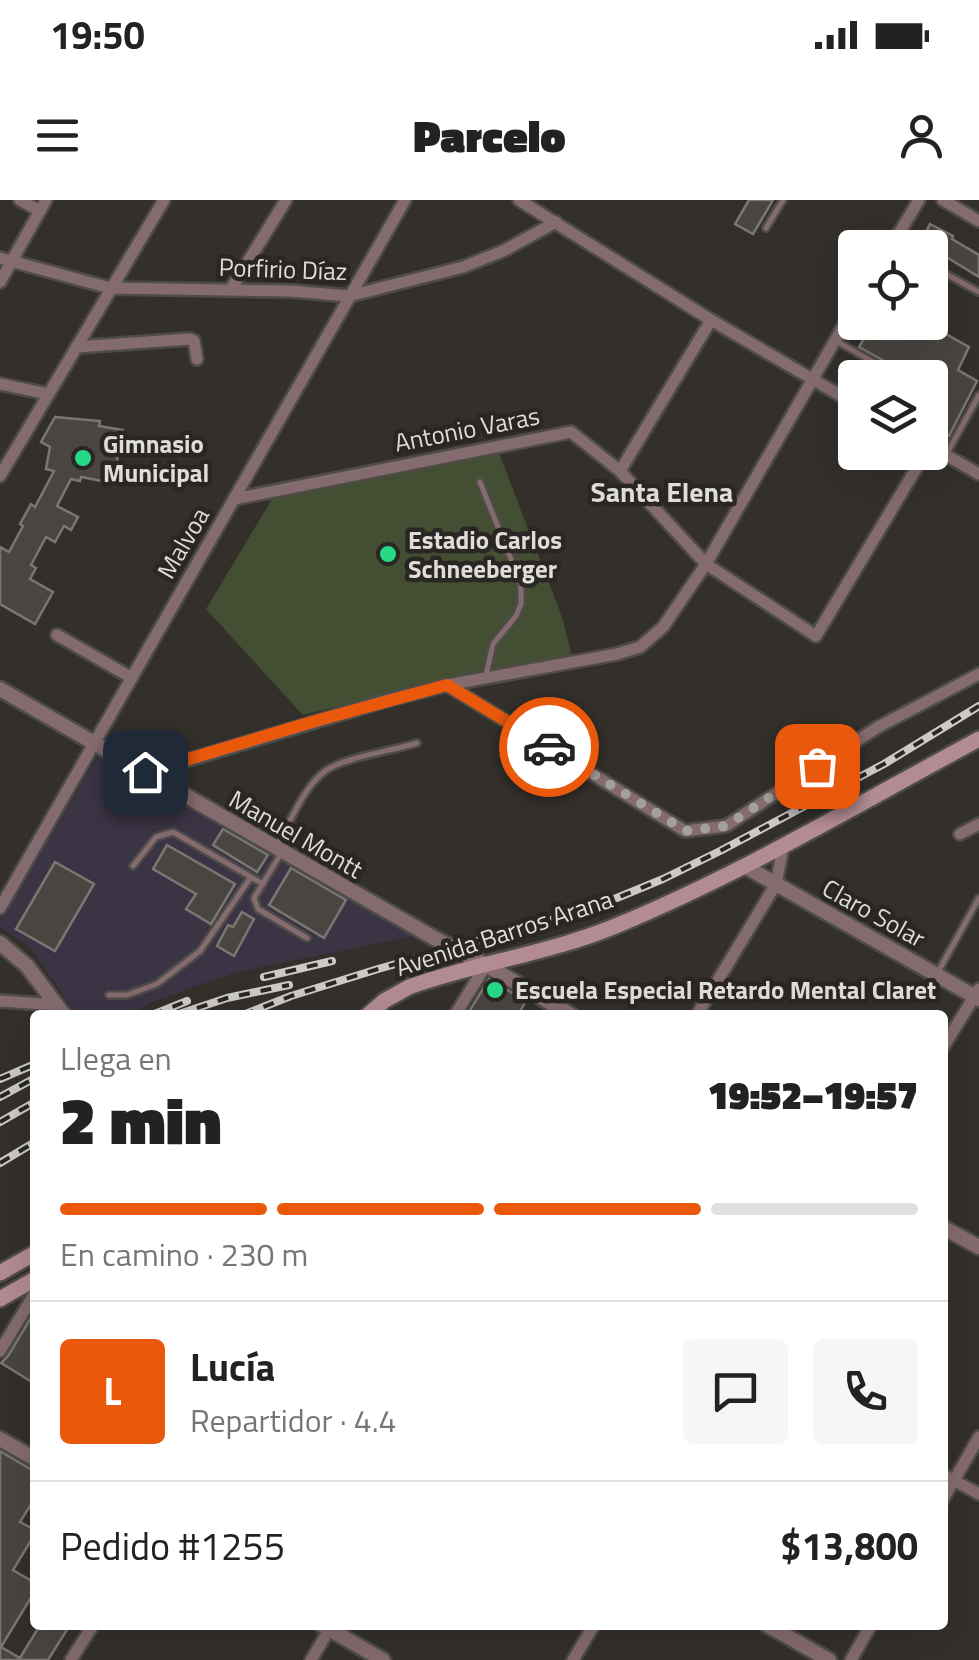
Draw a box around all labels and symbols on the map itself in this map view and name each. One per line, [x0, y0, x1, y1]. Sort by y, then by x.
street label: Porfirio Díaz [218, 248, 348, 290]
street label: Antonio Varas [391, 396, 543, 462]
place label: Gimnasio Municipal [103, 425, 209, 492]
marker: Gimnasio Municipal [72, 447, 94, 469]
district label: Santa Elena [591, 470, 733, 513]
street label: Malvoa [147, 500, 219, 586]
place label: Estadio Carlos Schneeberger [408, 521, 562, 588]
marker: Estadio Carlos Schneeberger [377, 543, 399, 565]
courier [499, 697, 599, 797]
pin [775, 724, 860, 809]
pin [103, 730, 188, 815]
street label: Manuel Montt [222, 780, 370, 888]
street label: Claro Solar [816, 869, 933, 957]
street label: Avenida Barros Arana [390, 880, 618, 986]
place label: Escuela Especial Retardo Mental Claret [515, 971, 936, 1009]
marker: Escuela Especial Retardo Mental Claret [484, 979, 506, 1001]

